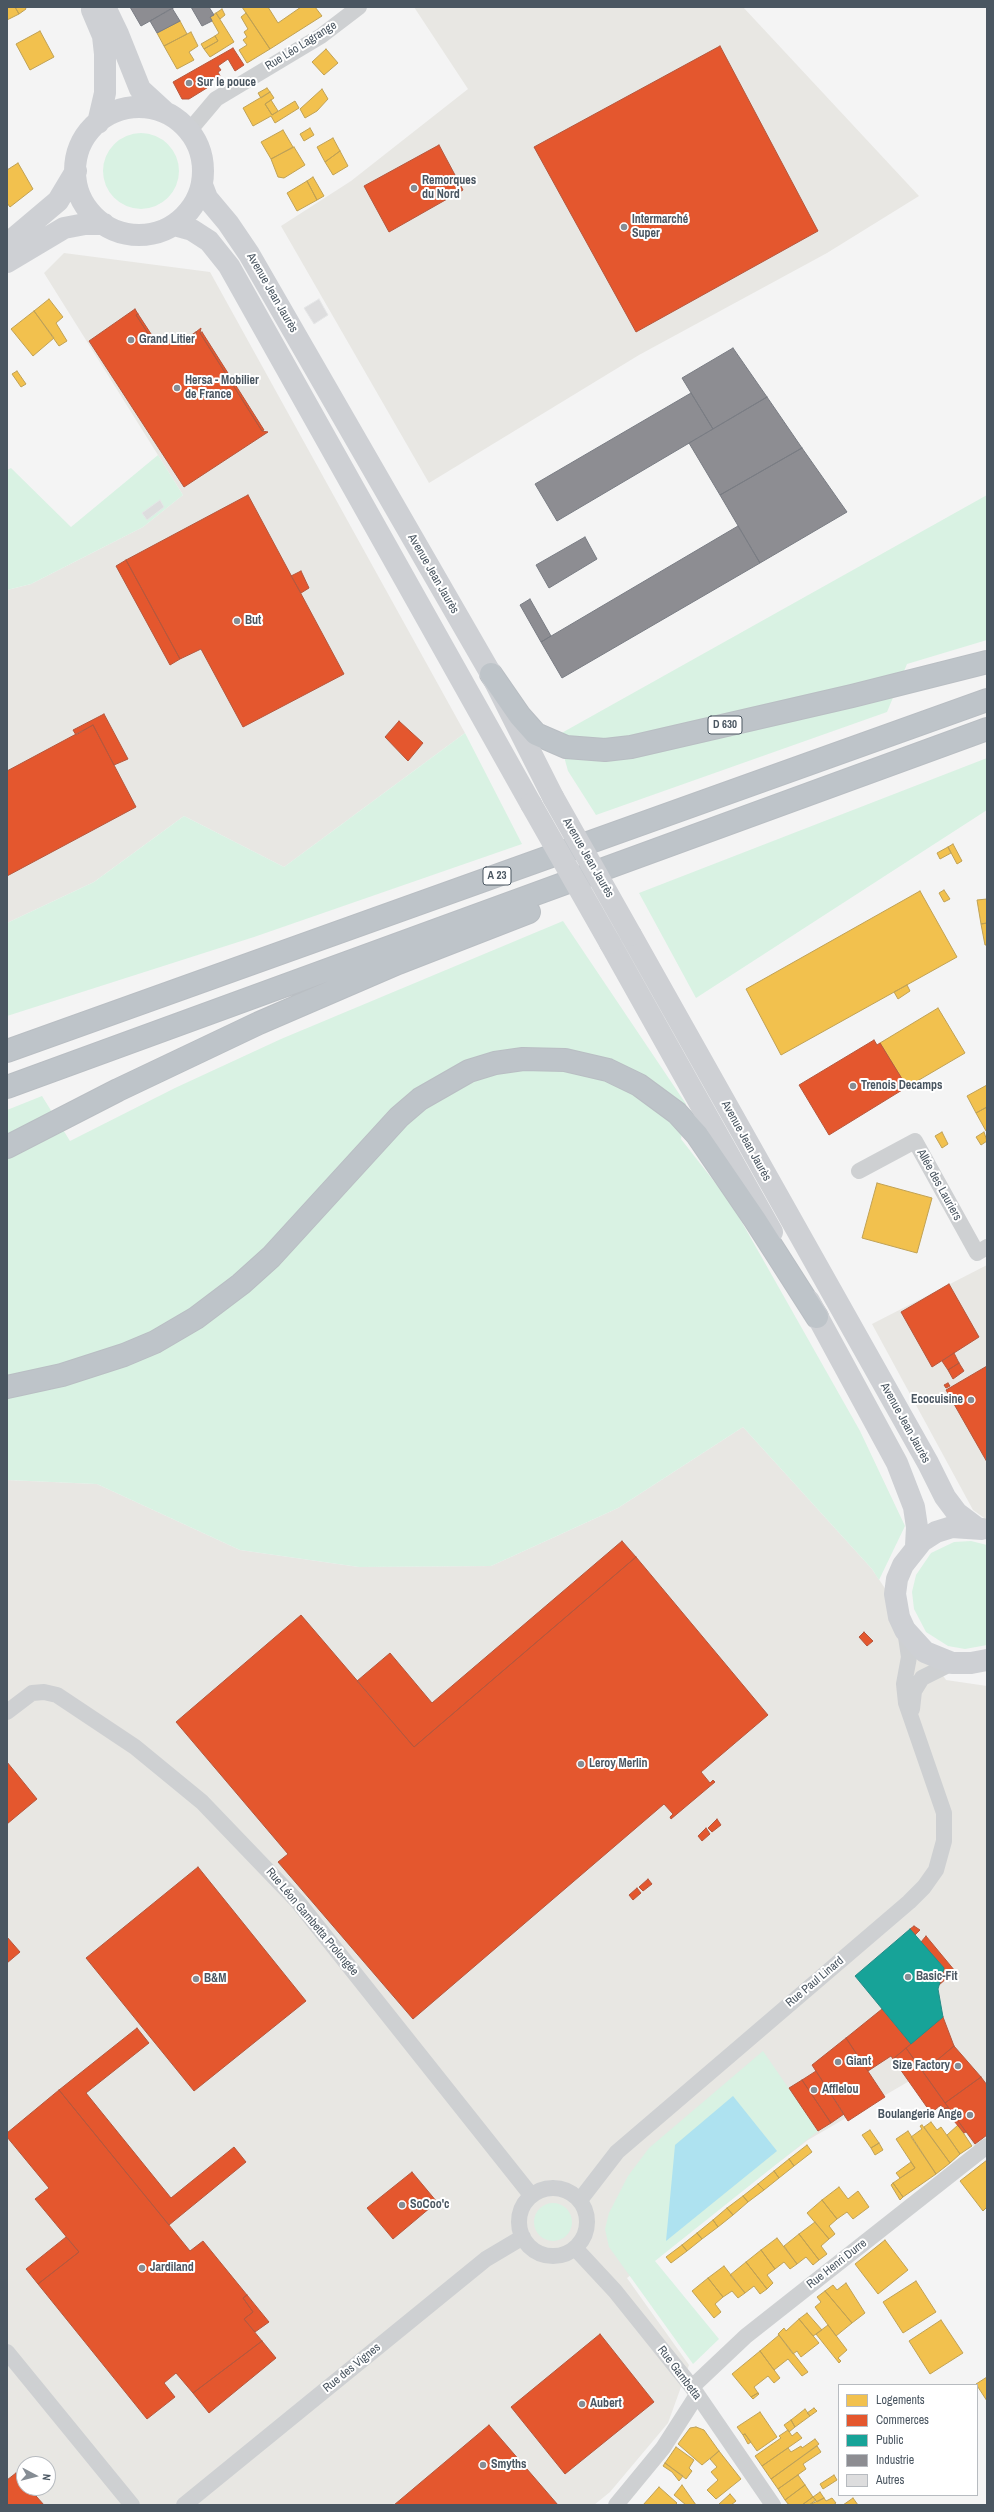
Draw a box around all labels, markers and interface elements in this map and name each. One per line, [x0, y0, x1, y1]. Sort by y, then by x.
street label: Rue Léo Lagrange [263, 18, 339, 74]
place label: Sur le pouce [197, 76, 256, 90]
marker: Sur le pouce [184, 78, 194, 88]
place label: Remorques du Nord [422, 174, 476, 202]
marker: Remorques du Nord [409, 183, 419, 193]
place label: Intermarché Super [632, 213, 688, 241]
marker: Intermarché Super [619, 222, 629, 232]
street label: Avenue Jean Jaurès [243, 251, 301, 335]
place label: Grand Litier [139, 333, 195, 347]
marker: Grand Litier [126, 335, 136, 345]
place label: Hersa - Mobilier de France [185, 374, 259, 402]
marker: Hersa - Mobilier de France [172, 383, 182, 393]
street label: Avenue Jean Jaurès [404, 532, 462, 616]
place label: But [245, 614, 261, 628]
marker: But [232, 616, 242, 626]
road number: D 630 [708, 716, 742, 734]
street label: Avenue Jean Jaurès [559, 816, 617, 900]
road number: A 23 [483, 867, 511, 885]
place label: Trenois Decamps [861, 1079, 942, 1093]
marker: Trenois Decamps [848, 1081, 858, 1091]
street label: Avenue Jean Jaurès [718, 1098, 774, 1184]
street label: Allée des Lauriers [913, 1147, 965, 1223]
street label: Avenue Jean Jaurès [877, 1380, 933, 1466]
place label: Ecocuisine [911, 1393, 963, 1407]
marker: Ecocuisine [966, 1395, 976, 1405]
place label: Leroy Merlin [589, 1757, 648, 1771]
marker: Leroy Merlin [576, 1759, 586, 1769]
street label: Rue Léon Gambetta Prolongée [263, 1865, 361, 1979]
street label: Rue Paul Linard [783, 1954, 847, 2010]
place label: Basic-Fit [916, 1970, 958, 1984]
place label: B&M [204, 1972, 226, 1986]
marker: Basic-Fit [903, 1972, 913, 1982]
marker: B&M [191, 1974, 201, 1984]
place label: Giant [846, 2055, 871, 2069]
marker: Giant [833, 2057, 843, 2067]
place label: Size Factory [893, 2059, 950, 2073]
marker: Size Factory [953, 2061, 963, 2071]
place label: Afflelou [822, 2083, 859, 2097]
marker: Afflelou [809, 2085, 819, 2095]
place label: Boulangerie Ange [878, 2108, 962, 2122]
marker: Boulangerie Ange [965, 2110, 975, 2120]
place label: SoCoo'c [410, 2198, 450, 2212]
marker: SoCoo'c [397, 2200, 407, 2210]
street label: Rue Henri Durre [804, 2236, 870, 2292]
place label: Jardiland [150, 2261, 194, 2275]
marker: Jardiland [137, 2263, 147, 2273]
street label: Rue des Vignes [320, 2340, 384, 2396]
street label: Rue Gambetta [654, 2343, 704, 2403]
legend [838, 2384, 978, 2496]
text: Logements [876, 2392, 925, 2408]
place label: Aubert [590, 2397, 622, 2411]
marker: Aubert [577, 2399, 587, 2409]
text: Commerces [876, 2412, 929, 2428]
text: Public [876, 2432, 903, 2448]
text: Industrie [876, 2452, 914, 2468]
north arrow [16, 2456, 56, 2496]
place label: Smyths [491, 2458, 527, 2472]
marker: Smyths [478, 2460, 488, 2470]
text: Autres [876, 2472, 904, 2488]
text: N [40, 2473, 54, 2481]

